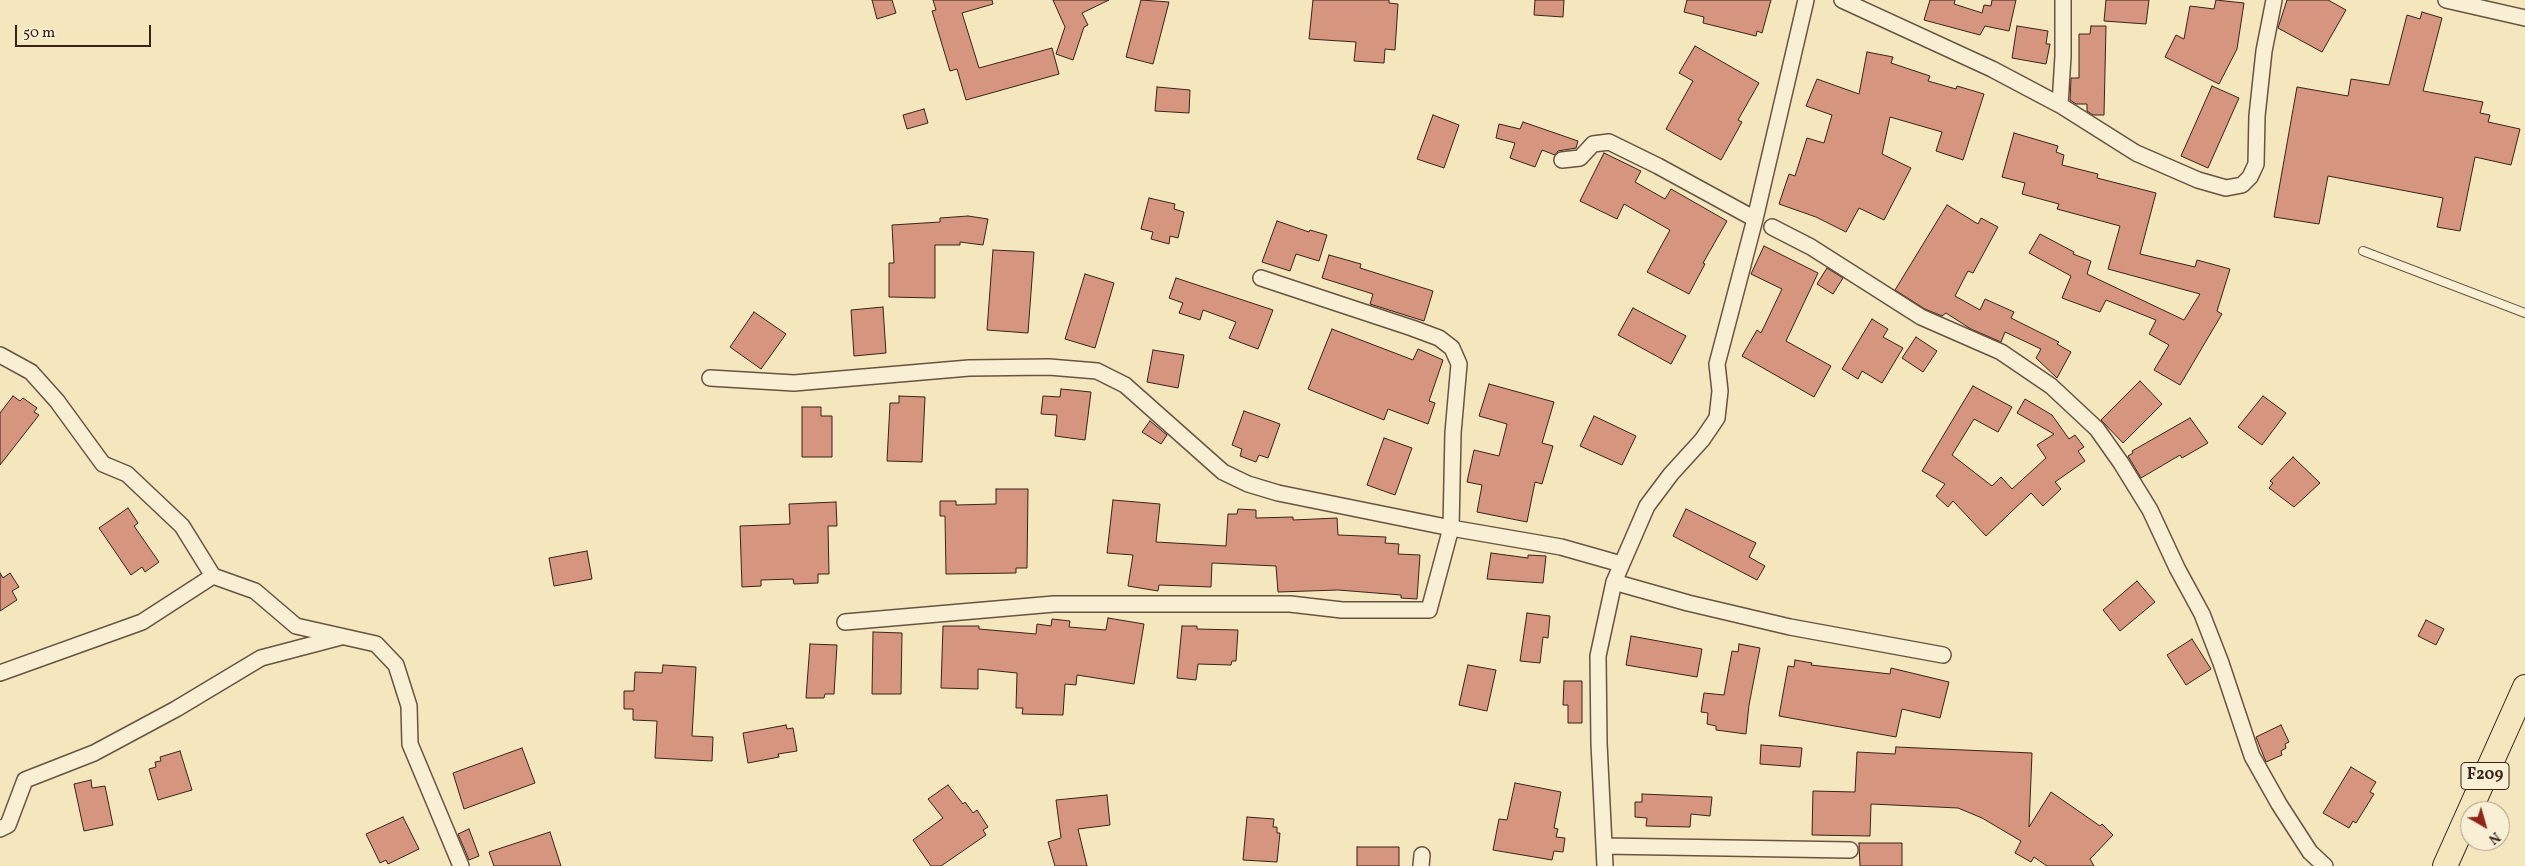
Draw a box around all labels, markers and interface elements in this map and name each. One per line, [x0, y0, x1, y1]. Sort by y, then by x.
scale bar [18, 15, 154, 47]
text: 50 m [23, 23, 55, 44]
road number: F209 [2461, 762, 2509, 789]
north arrow [2460, 801, 2510, 851]
text: N [2484, 827, 2504, 848]

